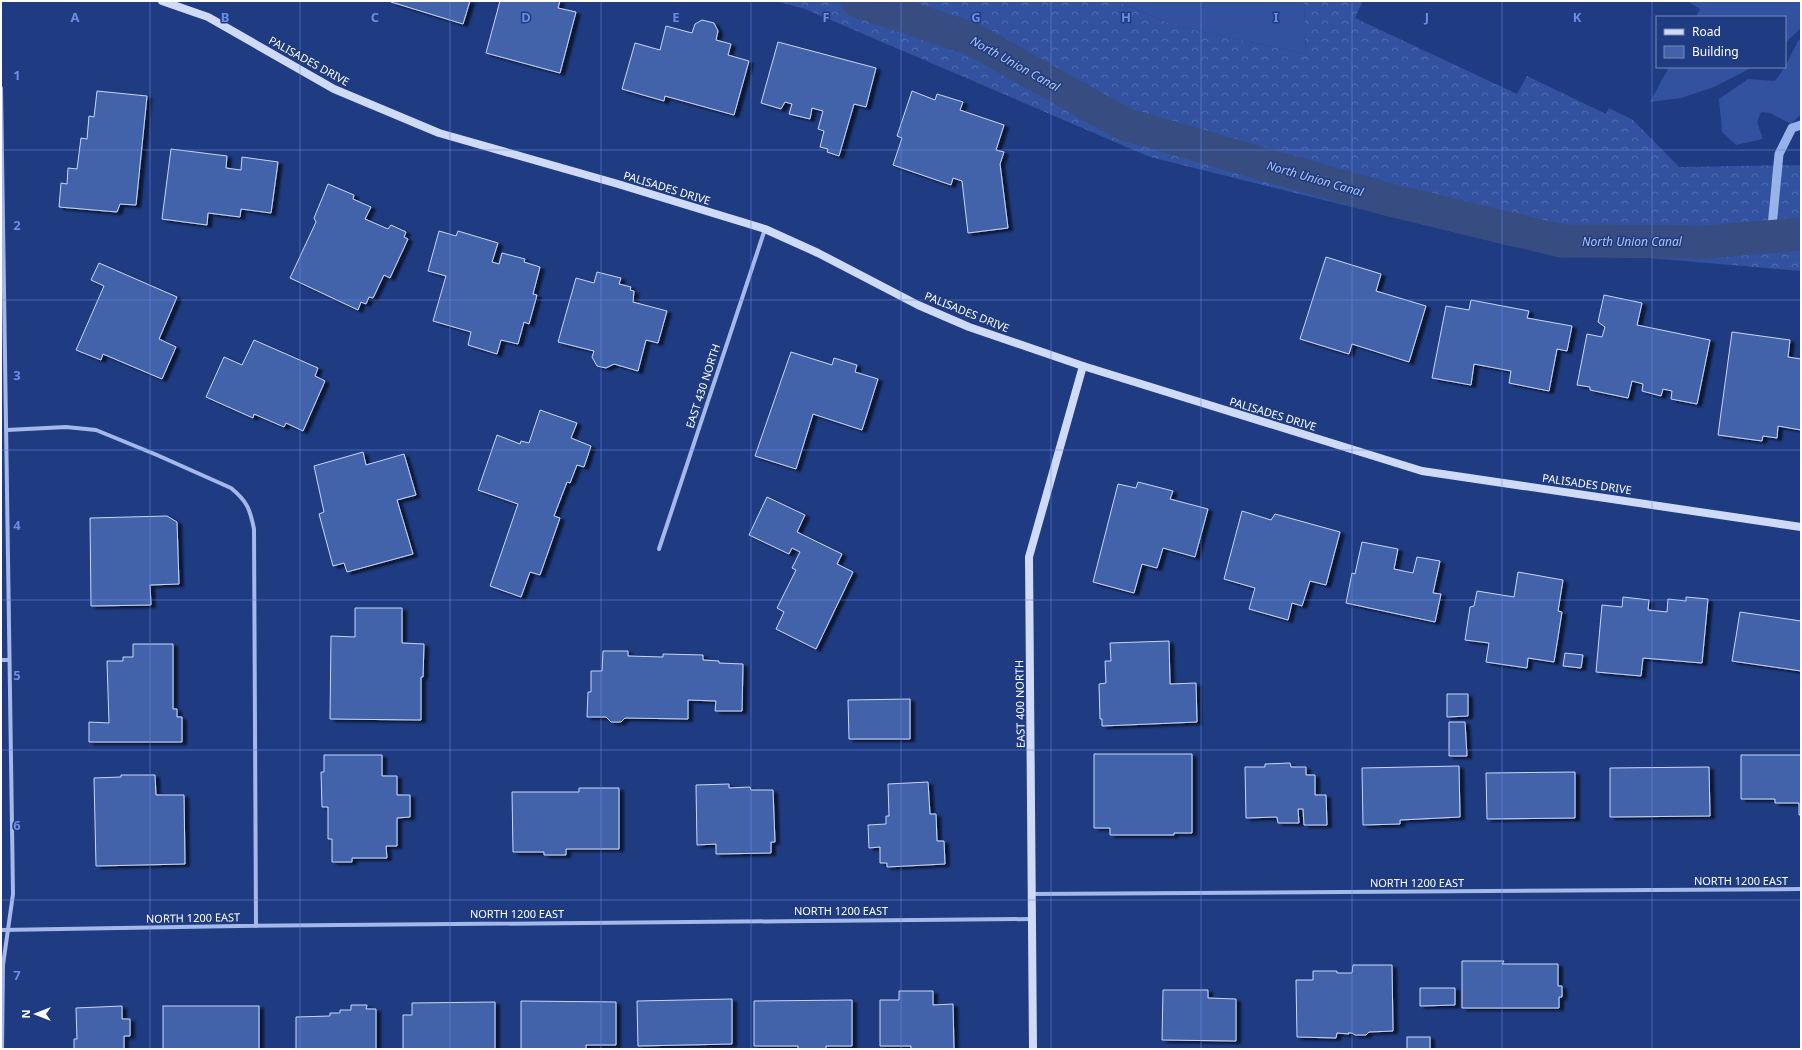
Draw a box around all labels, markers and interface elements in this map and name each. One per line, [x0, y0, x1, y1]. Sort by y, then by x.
text: A [71, 8, 80, 26]
text: B [221, 8, 229, 26]
text: C [371, 8, 379, 26]
text: D [521, 8, 531, 26]
text: E [672, 8, 680, 26]
text: F [822, 8, 830, 26]
text: G [971, 8, 981, 26]
text: H [1121, 8, 1131, 26]
text: I [1273, 8, 1279, 26]
text: J [1424, 8, 1429, 26]
text: K [1573, 8, 1582, 26]
legend [1656, 16, 1786, 68]
text: Road [1692, 23, 1721, 40]
street label: PALISADES DRIVE [266, 32, 352, 89]
water label: North Union Canal [967, 32, 1064, 96]
text: Building [1692, 43, 1739, 60]
text: 1 [13, 66, 21, 84]
water label: North Union Canal [1265, 157, 1366, 201]
street label: PALISADES DRIVE [622, 167, 712, 208]
text: 2 [13, 216, 21, 234]
water label: North Union Canal [1582, 233, 1683, 250]
street label: PALISADES DRIVE [923, 288, 1012, 335]
street label: EAST 430 NORTH [682, 342, 723, 430]
text: 3 [13, 366, 21, 384]
street label: PALISADES DRIVE [1228, 393, 1318, 434]
street label: PALISADES DRIVE [1541, 470, 1633, 497]
text: 4 [13, 516, 21, 534]
street label: EAST 400 NORTH [1011, 660, 1028, 748]
text: 5 [13, 666, 21, 684]
text: 6 [13, 816, 21, 834]
street label: NORTH 1200 EAST [1694, 873, 1788, 888]
street label: NORTH 1200 EAST [1370, 875, 1464, 890]
street label: NORTH 1200 EAST [794, 903, 888, 918]
street label: NORTH 1200 EAST [470, 906, 564, 921]
street label: NORTH 1200 EAST [146, 909, 240, 926]
text: 7 [13, 966, 21, 984]
north arrow [16, 994, 56, 1034]
text: N [18, 1010, 33, 1018]

